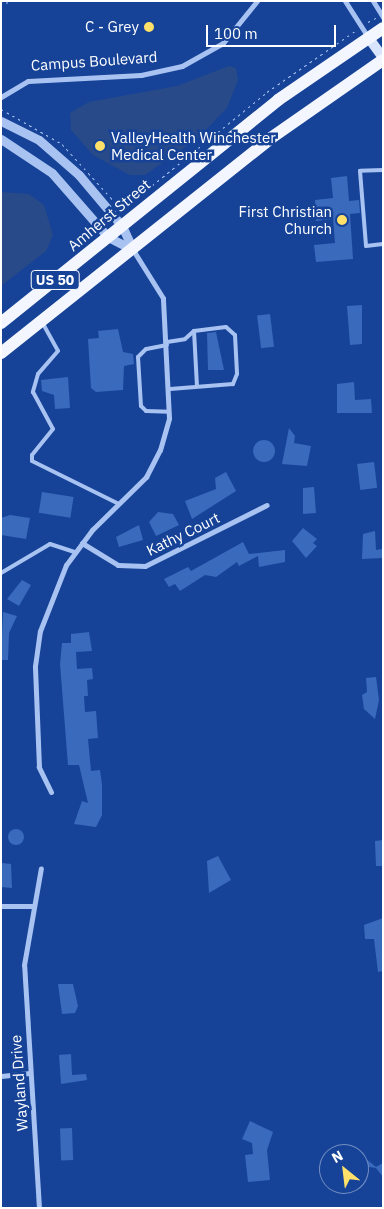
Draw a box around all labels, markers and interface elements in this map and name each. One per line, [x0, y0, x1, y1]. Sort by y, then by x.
scale bar [209, 15, 339, 47]
place label: C - Grey [85, 18, 139, 36]
marker: C - Grey [143, 21, 155, 33]
text: 100 m [214, 24, 258, 43]
street label: Campus Boulevard [30, 48, 158, 74]
place label: ValleyHealth Winchester Medical Center [111, 128, 276, 163]
marker: ValleyHealth Winchester Medical Center [93, 139, 107, 153]
street label: Amherst Street [64, 175, 154, 255]
place label: First Christian Church [239, 202, 332, 237]
marker: First Christian Church [336, 214, 348, 226]
road number: US 50 [30, 268, 80, 292]
street label: Kathy Court [144, 509, 222, 559]
street label: Wayland Drive [7, 1034, 31, 1132]
north arrow [319, 1144, 369, 1194]
text: N [328, 1146, 346, 1167]

